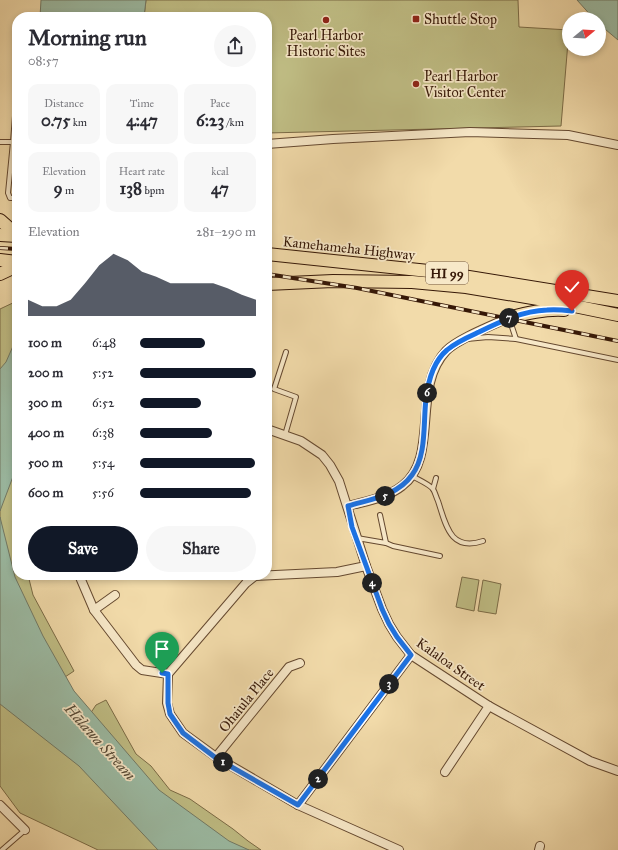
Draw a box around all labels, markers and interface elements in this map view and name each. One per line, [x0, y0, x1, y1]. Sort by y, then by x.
place label: Shuttle Stop [424, 11, 497, 28]
north arrow [562, 12, 606, 56]
map controls [562, 12, 606, 56]
marker: Shuttle Stop [411, 14, 421, 24]
marker: Pearl Harbor Historic Sites [321, 15, 331, 25]
text: Morning run [28, 24, 147, 51]
button: share [214, 25, 256, 67]
place label: Pearl Harbor Historic Sites [287, 27, 365, 60]
text: 08:57 [28, 53, 59, 69]
place label: Pearl Harbor Visitor Center [423, 68, 506, 101]
marker: Pearl Harbor Visitor Center [411, 79, 421, 89]
text: Distance [44, 97, 84, 110]
text: Time [130, 97, 154, 110]
text: Pace [210, 97, 230, 110]
text: 0.75 [41, 110, 70, 131]
text: 4:47 [126, 110, 158, 131]
text: 6:23 [196, 110, 224, 131]
text: km [70, 116, 87, 129]
text: /km [224, 116, 244, 129]
text: Elevation [42, 165, 86, 178]
text: Heart rate [119, 165, 165, 178]
text: kcal [211, 165, 229, 178]
text: 9 [54, 178, 63, 199]
text: 138 [120, 178, 142, 199]
text: 47 [211, 178, 229, 199]
text: m [63, 184, 74, 197]
text: bpm [142, 184, 164, 197]
text: Elevation [28, 224, 80, 240]
text: 281–290 m [196, 224, 256, 240]
street label: Kamehameha Highway [282, 233, 416, 264]
road number: HI 99 [426, 262, 468, 284]
pin [555, 270, 589, 311]
icon: check [561, 276, 583, 298]
pin: 7 [499, 308, 519, 328]
text: 7 [506, 311, 512, 324]
text: 100 m [28, 335, 62, 351]
text: 6:48 [92, 335, 116, 351]
text: 200 m [28, 365, 63, 381]
text: 5:52 [92, 365, 114, 381]
pin: 6 [417, 383, 437, 403]
text: 6 [424, 386, 430, 399]
text: 300 m [28, 395, 62, 411]
text: 6:52 [92, 395, 114, 411]
text: 400 m [28, 425, 64, 441]
text: 6:38 [92, 425, 114, 441]
text: 500 m [28, 455, 63, 471]
text: 5:54 [92, 455, 114, 471]
text: 600 m [28, 485, 64, 501]
text: 5:56 [92, 485, 114, 501]
pin: 5 [375, 486, 395, 506]
text: 5 [382, 489, 388, 502]
button: Save [28, 526, 138, 572]
button: Share [146, 526, 256, 572]
pin: 4 [362, 573, 382, 593]
text: 4 [369, 576, 375, 589]
pin [145, 632, 179, 673]
street label: Kalaloa Street [413, 634, 488, 694]
icon: arrive [151, 638, 173, 660]
street label: Ohaiula Place [215, 665, 278, 736]
pin: 3 [379, 674, 399, 694]
text: 3 [387, 677, 391, 690]
water label: Hālawa Stream [60, 699, 139, 784]
pin: 1 [213, 752, 233, 772]
text: 1 [221, 755, 225, 768]
pin: 2 [308, 769, 328, 789]
text: 2 [315, 772, 321, 785]

